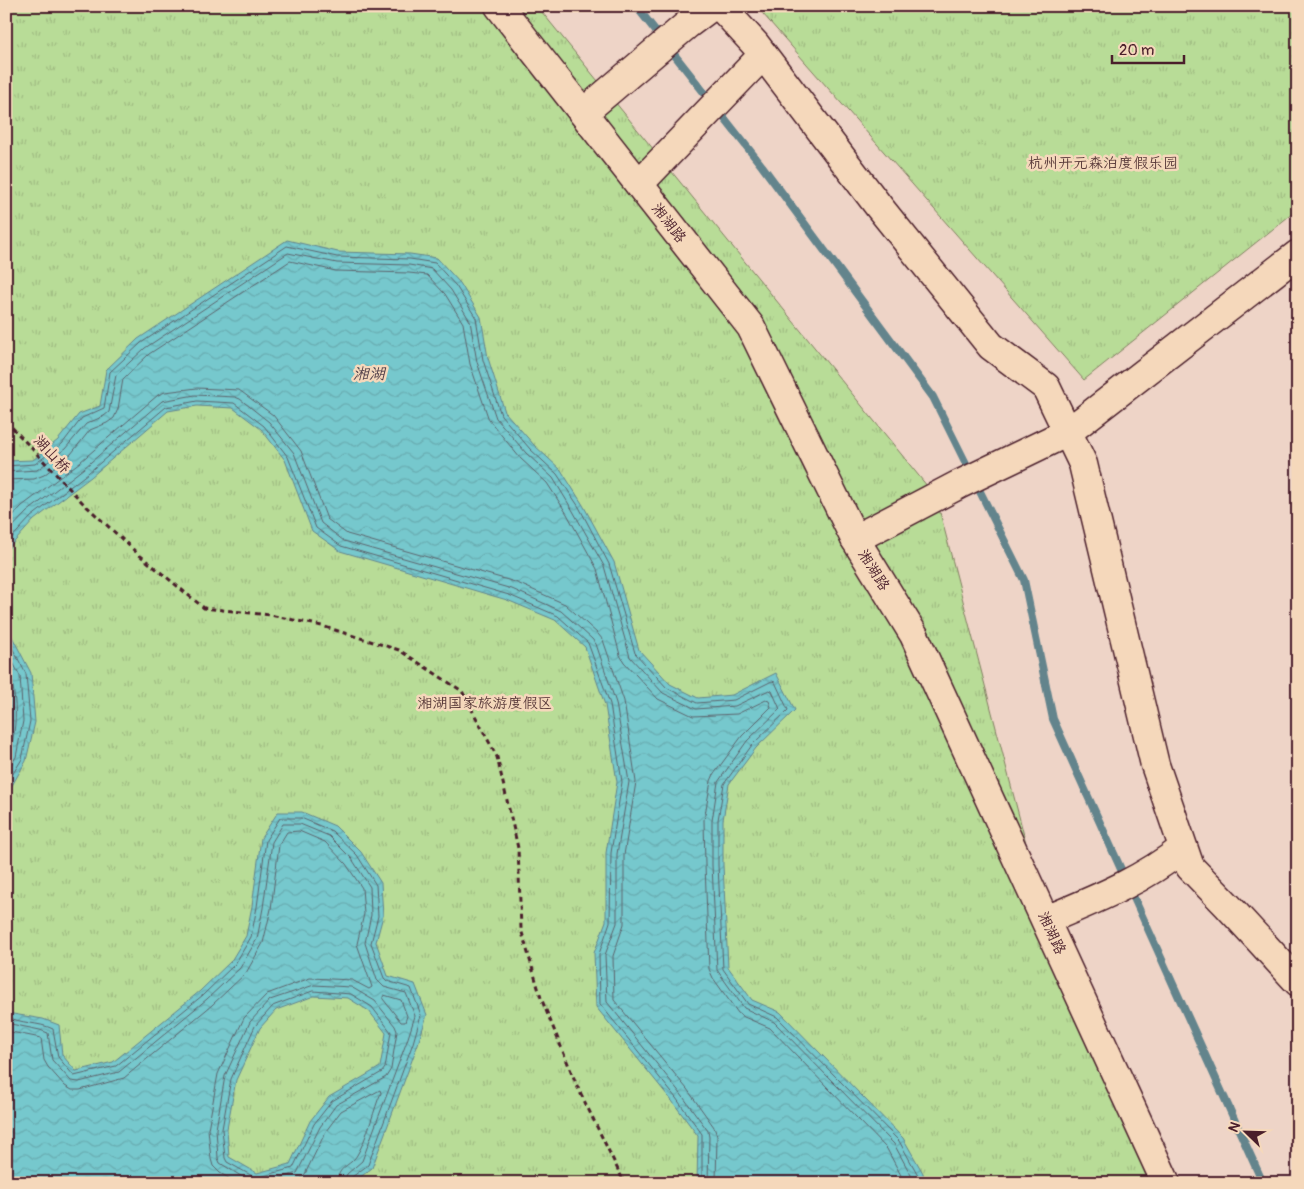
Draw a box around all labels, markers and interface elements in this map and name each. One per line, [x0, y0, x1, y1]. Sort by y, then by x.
scale bar [1112, 32, 1184, 64]
text: 20 m [1119, 41, 1154, 60]
park label: 杭州开元森泊度假乐园 [1028, 154, 1178, 173]
street label: 湘湖路 [647, 200, 690, 247]
water label: 湘湖 [353, 364, 387, 384]
street label: 湖山桥 [29, 431, 74, 477]
street label: 湘湖路 [854, 546, 894, 594]
park label: 湘湖国家旅游度假区 [417, 694, 553, 713]
street label: 湘湖路 [1033, 909, 1070, 958]
north arrow [1222, 1106, 1272, 1156]
text: N [1225, 1119, 1244, 1135]

